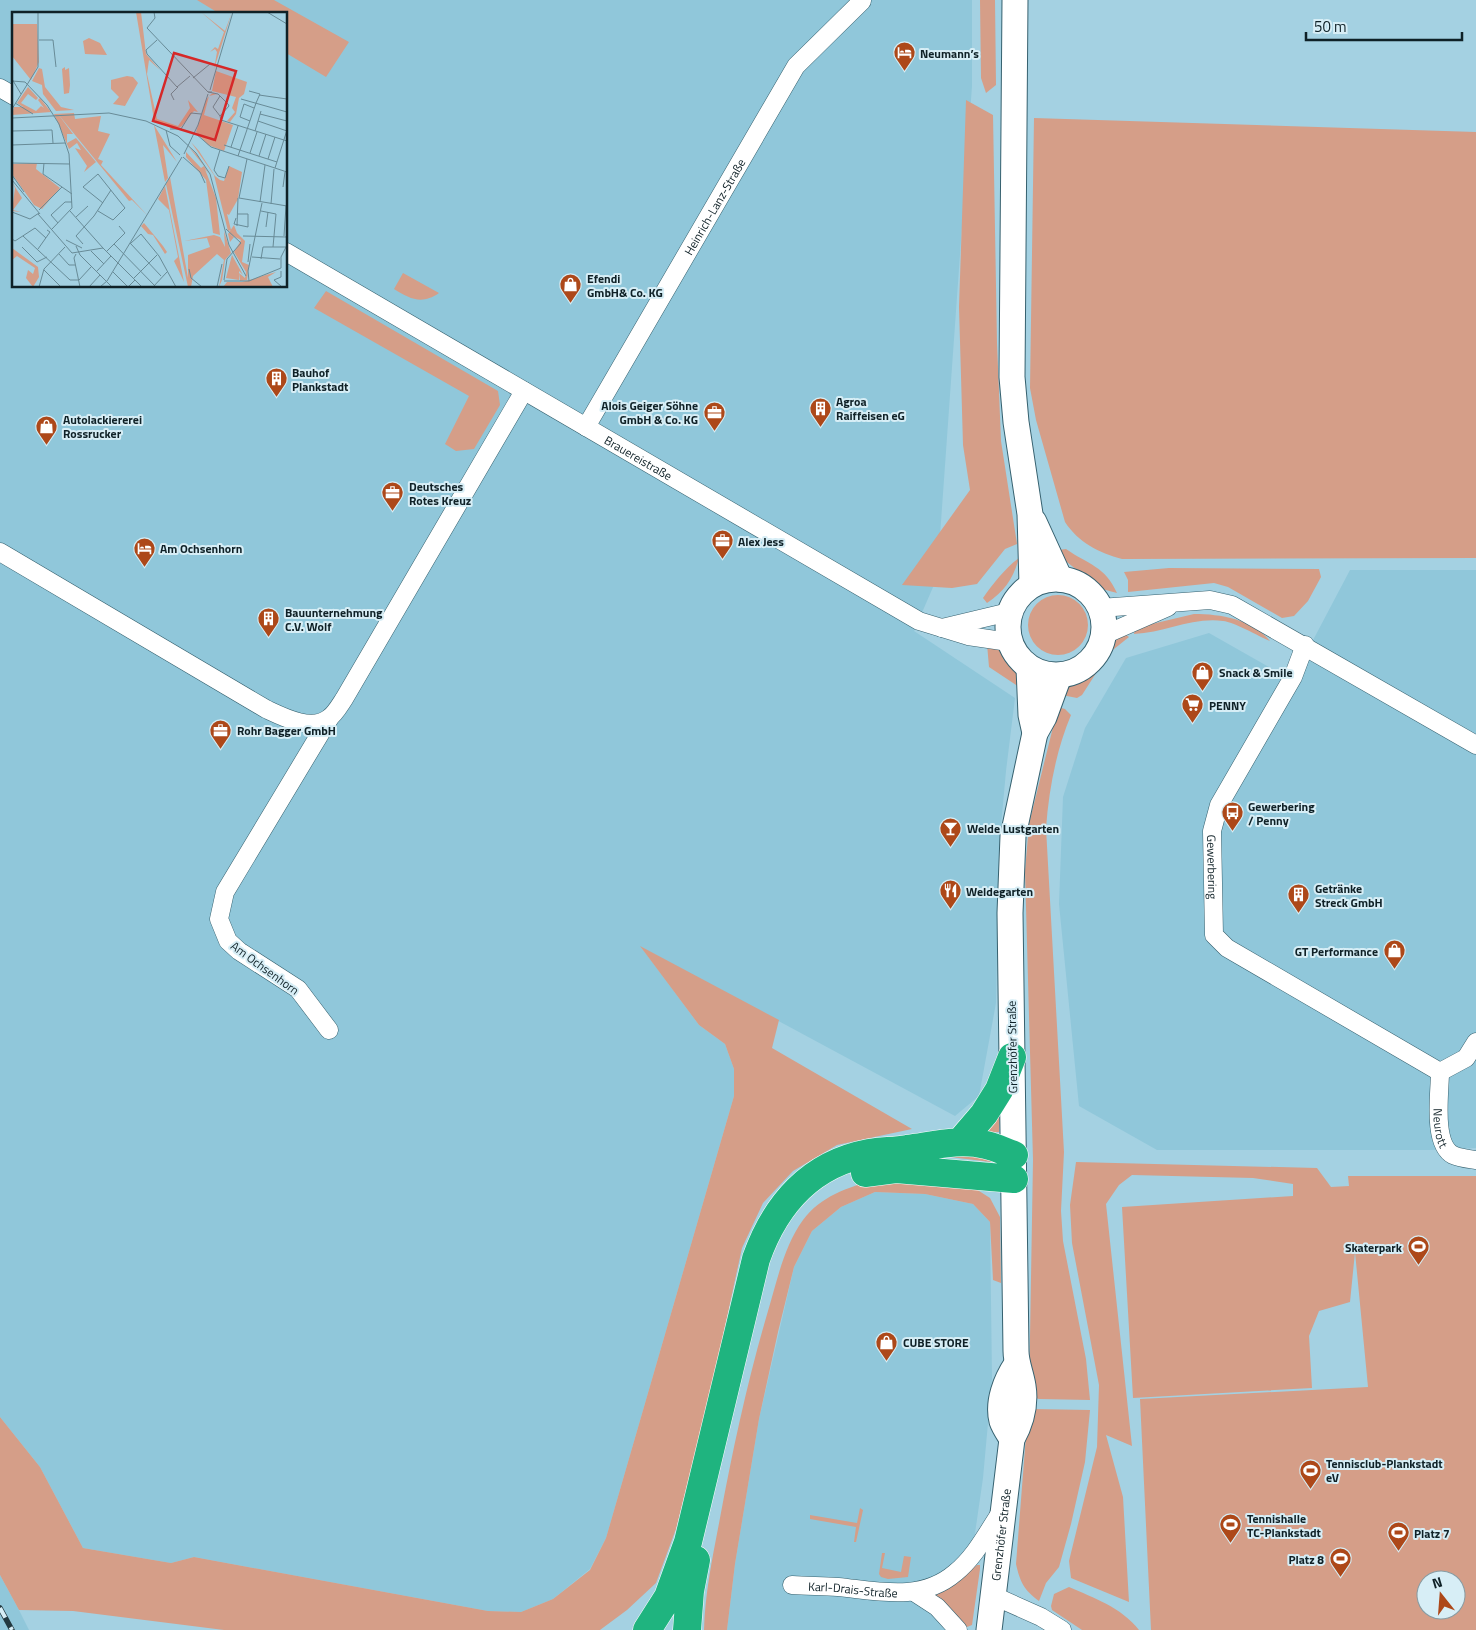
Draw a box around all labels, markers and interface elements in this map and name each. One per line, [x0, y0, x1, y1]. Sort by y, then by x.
scale bar [1306, 10, 1462, 42]
inset map [12, 12, 288, 288]
text: 50 m [1314, 15, 1347, 38]
hotel icon: Neumann’s [892, 41, 916, 72]
place label: Neumann’s [920, 44, 979, 63]
street label: Heinrich-Lanz-Straße [679, 155, 750, 258]
place label: Efendi GmbH& Co. KG [587, 269, 663, 302]
shop icon: Efendi GmbH& Co. KG [559, 273, 583, 304]
place label: Bauhof Plankstadt [292, 363, 349, 396]
building icon: Bauhof Plankstadt [264, 367, 288, 398]
place label: Agroa Raiffeisen eG [836, 392, 905, 425]
place label: Alois Geiger Söhne GmbH & Co. KG [601, 396, 698, 429]
building icon: Agroa Raiffeisen eG [808, 396, 832, 427]
office icon: Alois Geiger Söhne GmbH & Co. KG [702, 400, 726, 431]
place label: Autolackiererei Rossrucker [63, 410, 142, 443]
shop icon: Autolackiererei Rossrucker [35, 414, 59, 445]
street label: Brauereistraße [601, 430, 676, 485]
place label: Deutsches Rotes Kreuz [409, 477, 471, 510]
office icon: Deutsches Rotes Kreuz [381, 481, 405, 512]
office icon: Alex Jess [710, 529, 734, 560]
place label: Alex Jess [738, 532, 784, 551]
hotel icon: Am Ochsenhorn [132, 536, 156, 567]
place label: Am Ochsenhorn [160, 539, 242, 558]
place label: Bauunternehmung C.V. Wolf [285, 603, 383, 636]
building icon: Bauunternehmung C.V. Wolf [257, 607, 281, 638]
shop icon: Snack & Smile [1191, 660, 1215, 691]
place label: Snack & Smile [1219, 663, 1293, 682]
supermarket icon: PENNY [1181, 693, 1205, 724]
place label: PENNY [1209, 696, 1246, 715]
office icon: Rohr Bagger GmbH [209, 718, 233, 749]
place label: Rohr Bagger GmbH [237, 721, 336, 740]
place label: Gewerbering / Penny [1248, 797, 1315, 830]
bus stop icon: Gewerbering / Penny [1220, 801, 1244, 832]
bar icon: Welde Lustgarten [939, 816, 963, 847]
place label: Welde Lustgarten [967, 819, 1059, 838]
street label: Gewerbering [1203, 835, 1223, 899]
restaurant icon: Weldegarten [938, 879, 962, 910]
place label: Getränke Streck GmbH [1315, 879, 1383, 912]
place label: Weldegarten [966, 882, 1033, 901]
building icon: Getränke Streck GmbH [1287, 883, 1311, 914]
street label: Am Ochsenhorn [227, 937, 303, 999]
shop icon: GT Performance [1382, 939, 1406, 970]
place label: GT Performance [1295, 942, 1378, 961]
street label: Grenzhöfer Straße [1002, 1001, 1022, 1093]
street label: Neurott [1429, 1108, 1454, 1152]
sports icon: Skaterpark [1406, 1235, 1430, 1266]
place label: Skaterpark [1345, 1238, 1403, 1257]
shop icon: CUBE STORE [875, 1330, 899, 1361]
place label: CUBE STORE [903, 1333, 969, 1352]
place label: Tennisclub-Plankstadt eV [1326, 1454, 1443, 1487]
sports icon: Tennisclub-Plankstadt eV [1298, 1458, 1322, 1489]
street label: Grenzhöfer Straße [986, 1488, 1015, 1582]
place label: Tennishalle TC-Plankstadt [1247, 1509, 1322, 1542]
sports icon: Tennishalle TC-Plankstadt [1219, 1513, 1243, 1544]
sports icon: Platz 7 [1386, 1521, 1410, 1552]
place label: Platz 7 [1414, 1524, 1450, 1543]
sports icon: Platz 8 [1328, 1547, 1352, 1578]
place label: Platz 8 [1288, 1550, 1324, 1569]
north arrow [1416, 1570, 1466, 1620]
text: N [1429, 1571, 1445, 1594]
street label: Karl-Drais-Straße [808, 1576, 898, 1602]

